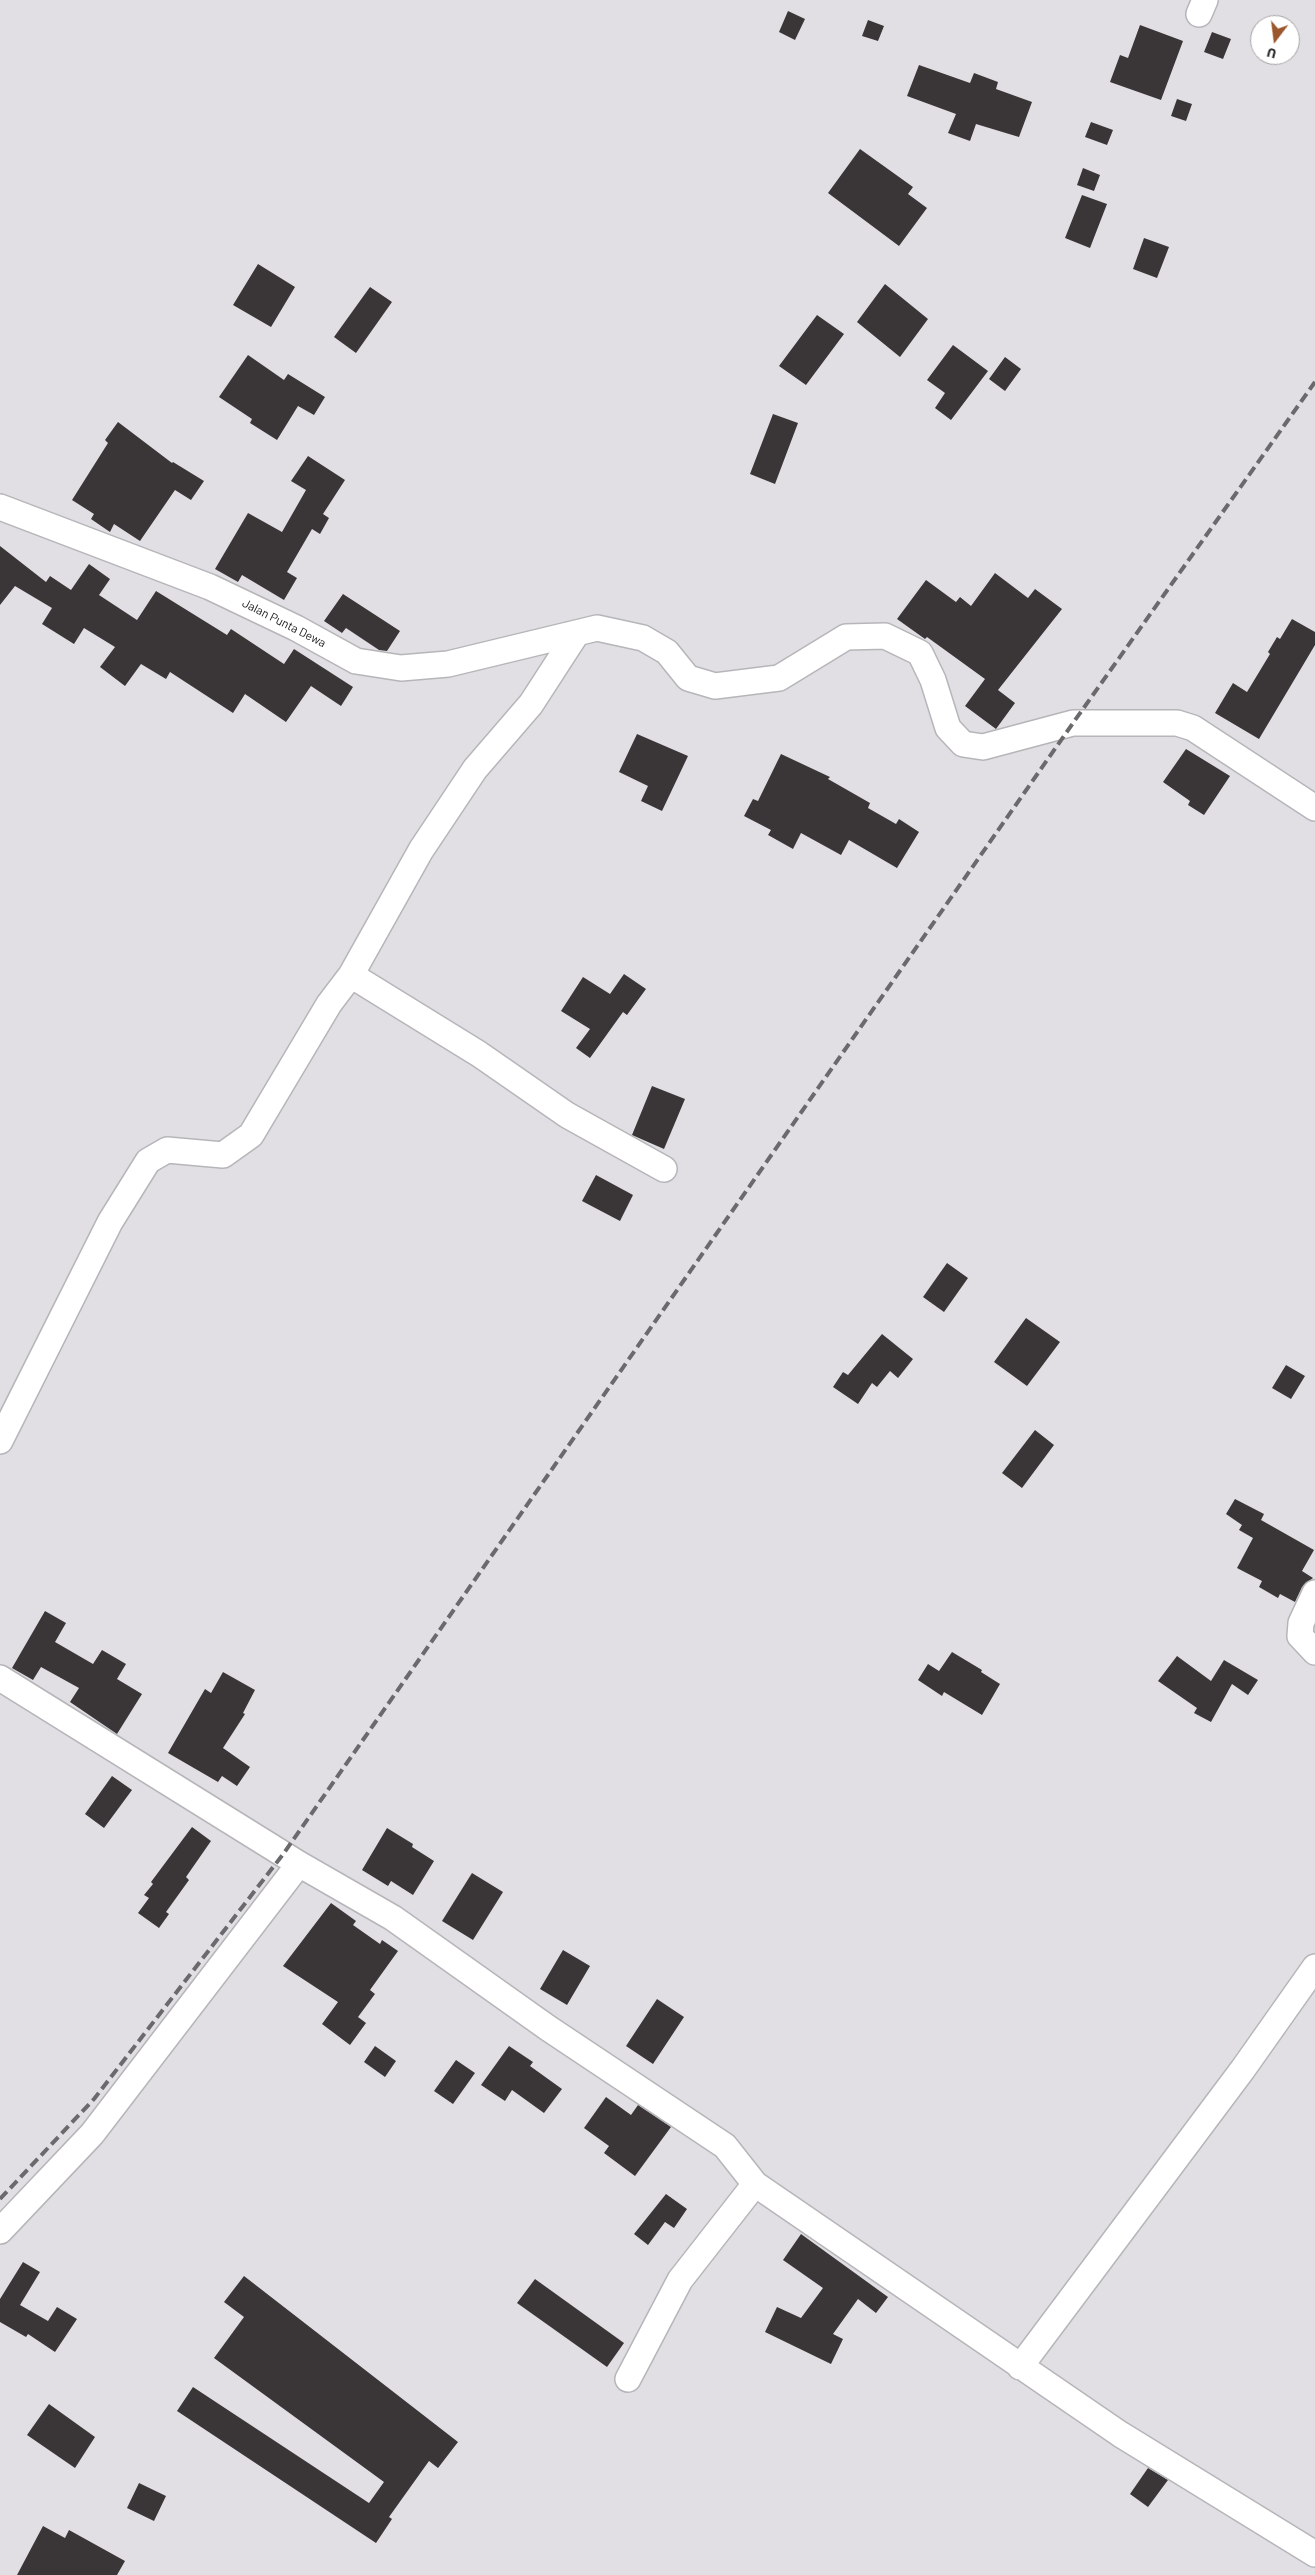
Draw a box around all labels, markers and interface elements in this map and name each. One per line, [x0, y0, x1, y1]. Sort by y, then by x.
north arrow [1250, 15, 1300, 65]
text: U [1265, 45, 1278, 63]
street label: Jalan Punta Dewa [240, 596, 328, 650]

